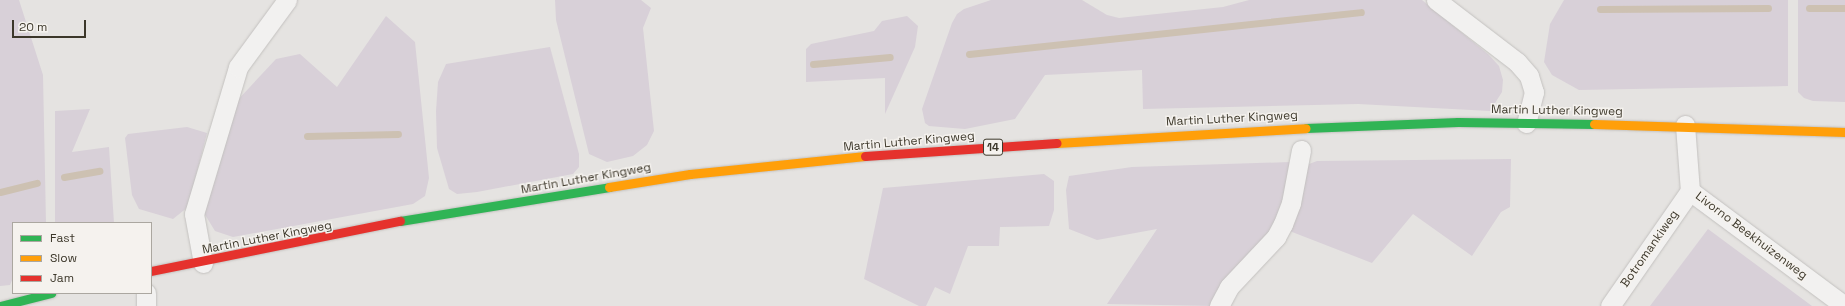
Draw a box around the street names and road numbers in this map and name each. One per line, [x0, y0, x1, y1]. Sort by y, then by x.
street label: Martin Luther Kingweg [1491, 103, 1623, 119]
street label: Martin Luther Kingweg [1166, 108, 1298, 130]
street label: Martin Luther Kingweg [843, 129, 975, 155]
road number: 14 [983, 138, 1003, 156]
street label: Martin Luther Kingweg [520, 160, 652, 198]
street label: Livorno Beekhuizenweg [1692, 189, 1810, 283]
street label: Botromankiweg [1618, 208, 1682, 290]
street label: Martin Luther Kingweg [201, 218, 333, 258]

